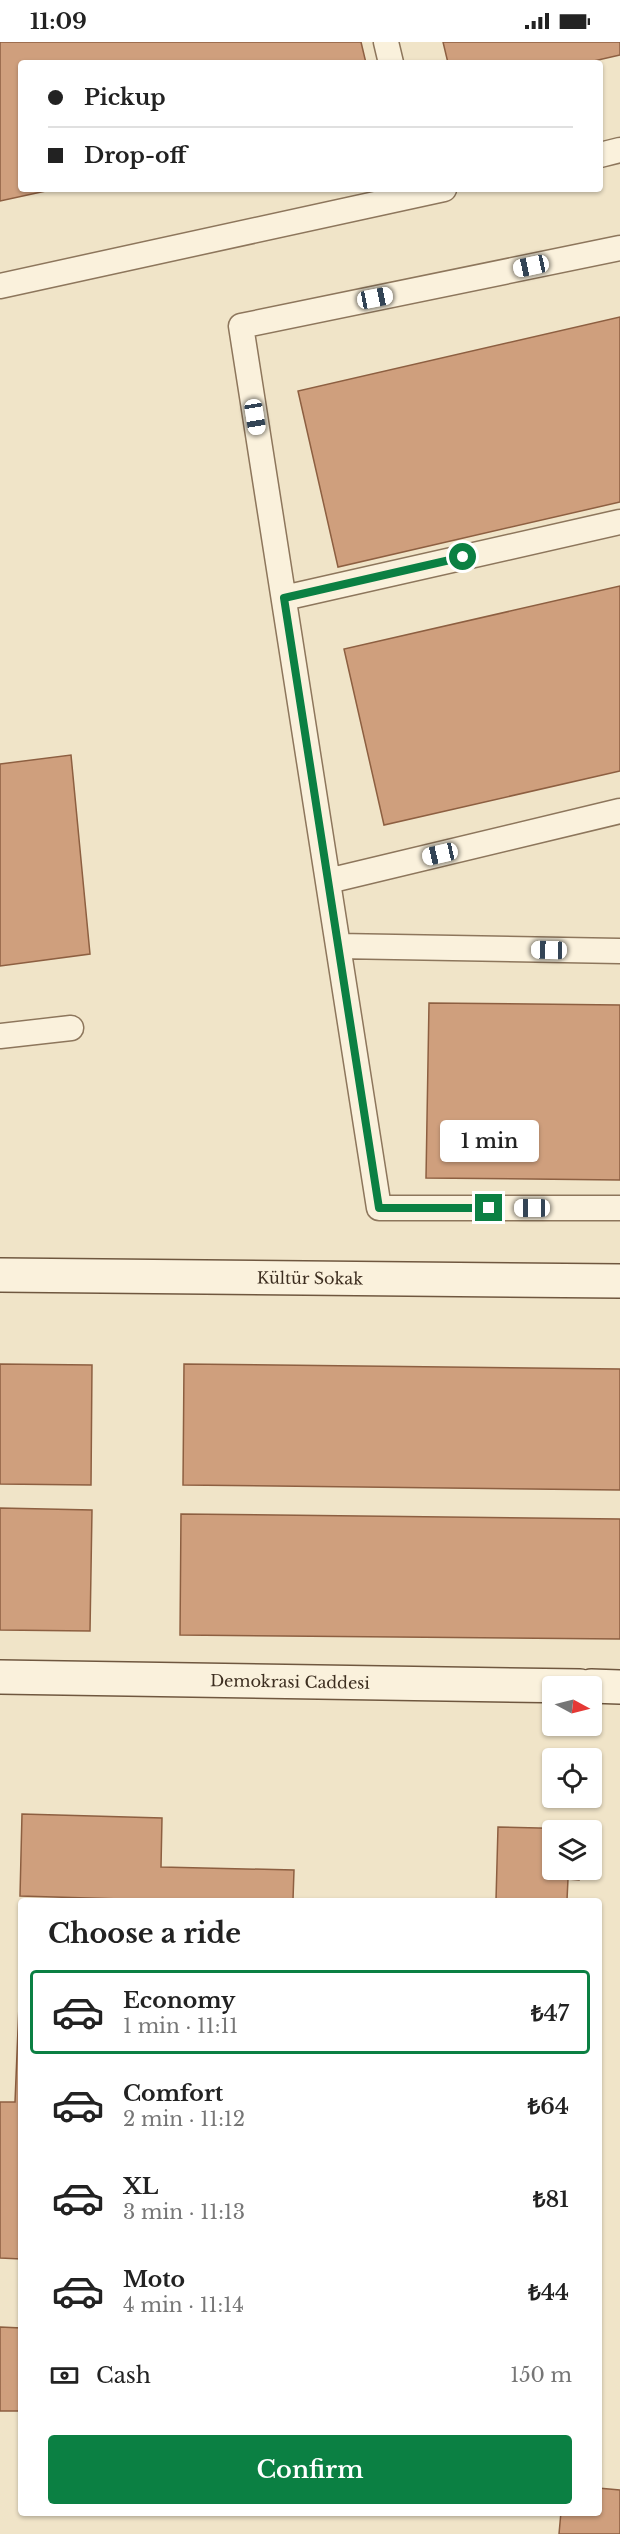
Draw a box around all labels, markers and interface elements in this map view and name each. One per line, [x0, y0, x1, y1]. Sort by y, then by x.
text: 11:09 [30, 8, 87, 35]
text: Pickup [84, 84, 166, 111]
text: Drop-off [84, 142, 186, 169]
car [512, 253, 550, 279]
car [356, 286, 394, 310]
car [243, 398, 267, 436]
route start [449, 543, 476, 570]
car [420, 841, 460, 867]
car [531, 941, 567, 959]
callout: 1 min [440, 1121, 538, 1163]
text: 1 min [461, 1129, 518, 1153]
route end [475, 1194, 502, 1221]
car [514, 1199, 550, 1217]
street label: Kültür Sokak [257, 1267, 363, 1289]
street label: Demokrasi Caddesi [210, 1670, 371, 1693]
north arrow [542, 1676, 602, 1736]
map controls [542, 1676, 602, 1880]
button: locate [542, 1748, 602, 1808]
button: layers [542, 1820, 602, 1880]
text: Choose a ride [48, 1917, 241, 1950]
icon: car [51, 1985, 105, 2039]
text: Economy [123, 1987, 235, 2014]
text: ₺47 [531, 2000, 569, 2027]
text: 1 min · 11:11 [123, 2014, 238, 2038]
icon: car [51, 2078, 105, 2132]
text: Comfort [123, 2080, 223, 2107]
text: ₺64 [528, 2093, 569, 2120]
text: 2 min · 11:12 [123, 2107, 245, 2131]
icon: car [51, 2171, 105, 2225]
text: XL [123, 2173, 158, 2200]
text: ₺81 [533, 2186, 569, 2213]
text: 3 min · 11:13 [123, 2200, 245, 2224]
icon: car [51, 2264, 105, 2318]
text: Moto [123, 2266, 185, 2293]
text: ₺44 [528, 2279, 569, 2306]
text: 4 min · 11:14 [123, 2293, 244, 2317]
icon: cash [48, 2359, 81, 2392]
text: Cash [96, 2362, 151, 2389]
text: 150 m [510, 2363, 572, 2387]
button: Confirm [48, 2435, 572, 2504]

